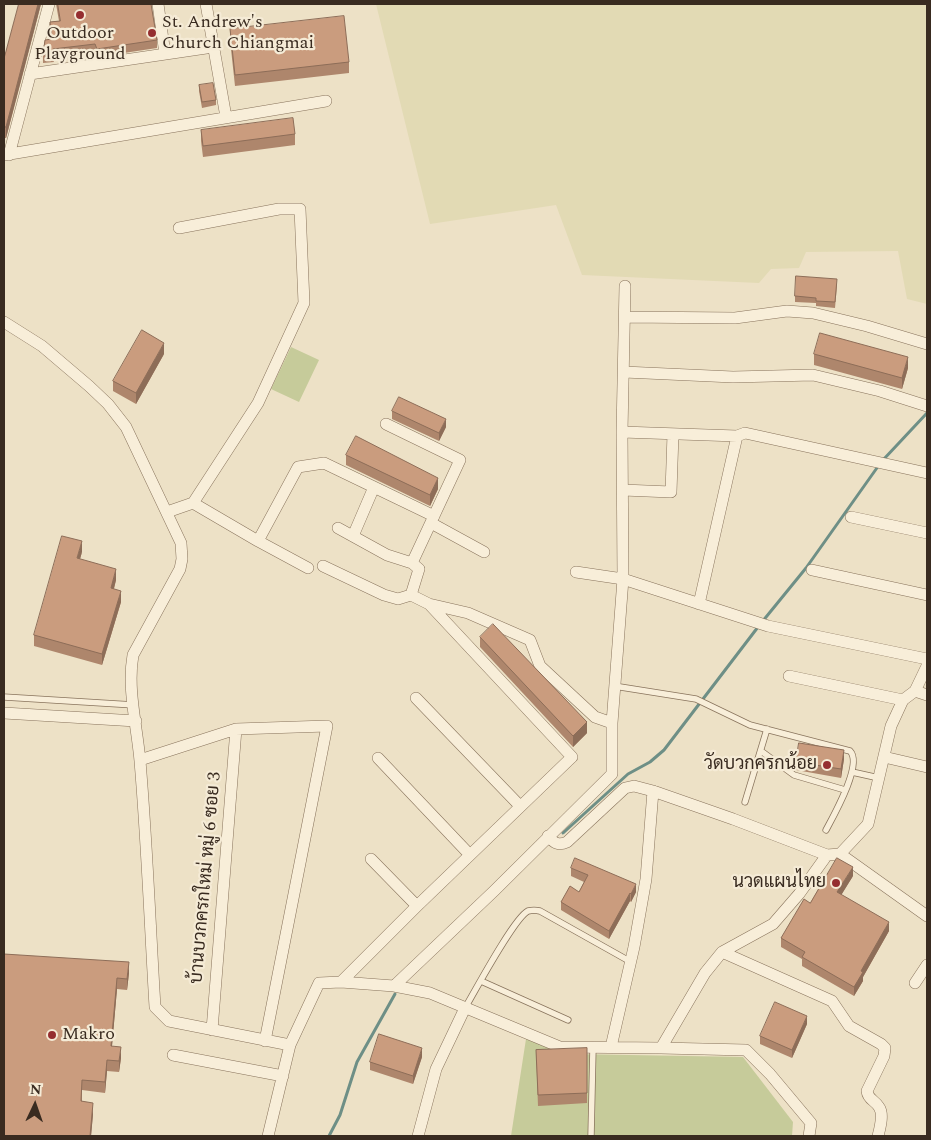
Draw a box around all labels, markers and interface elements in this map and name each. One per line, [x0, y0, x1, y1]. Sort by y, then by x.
marker: Outdoor Playground [74, 9, 86, 21]
place label: St. Andrew's Church Chiangmai [162, 12, 314, 54]
place label: Outdoor Playground [34, 23, 126, 66]
marker: St. Andrew's Church Chiangmai [146, 27, 158, 39]
place label: วัดบวกครกน้อย [704, 754, 817, 776]
marker: วัดบวกครกน้อย [821, 759, 833, 771]
street label: บ้านบวกครกใหม่ หมู่ 6 ซอย 3 [187, 771, 227, 985]
place label: นวดแผนไทย [732, 872, 826, 894]
marker: นวดแผนไทย [830, 877, 842, 889]
place label: Makro [62, 1024, 115, 1046]
marker: Makro [46, 1029, 58, 1041]
text: N [30, 1079, 42, 1100]
north arrow [10, 1080, 60, 1130]

